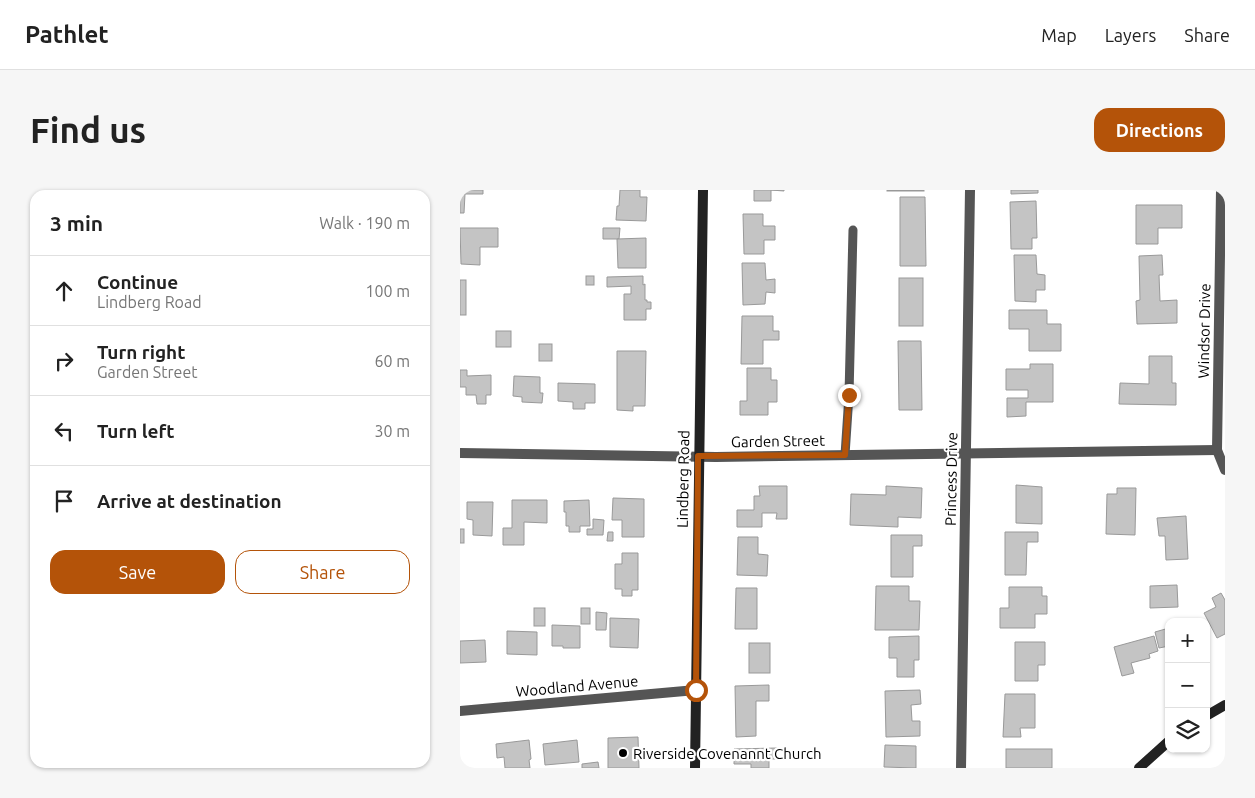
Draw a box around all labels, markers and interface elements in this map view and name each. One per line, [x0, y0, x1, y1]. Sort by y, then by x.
text: Pathlet [25, 21, 109, 48]
text: Map [1041, 25, 1077, 45]
text: Layers [1105, 25, 1156, 45]
text: Share [1184, 25, 1230, 45]
button: Directions [1094, 108, 1225, 152]
text: Find us [30, 110, 146, 150]
text: 3 min [50, 211, 103, 235]
text: Walk · 190 m [319, 214, 410, 232]
text: Continue [97, 271, 178, 293]
icon: ahead [50, 277, 78, 305]
text: 100 m [365, 282, 410, 300]
street label: Windsor Drive [1195, 283, 1213, 379]
text: Lindberg Road [97, 293, 202, 311]
text: Turn right [97, 341, 185, 363]
icon: right [50, 347, 78, 375]
text: 60 m [374, 352, 410, 370]
text: Garden Street [97, 363, 198, 381]
route end [838, 384, 861, 407]
icon: left [50, 417, 78, 445]
text: Turn left [97, 420, 175, 442]
text: 30 m [374, 422, 410, 440]
street label: Lindberg Road [674, 430, 692, 528]
street label: Garden Street [731, 432, 825, 450]
street label: Princess Drive [942, 432, 960, 526]
icon: arrive [50, 487, 78, 515]
text: Arrive at destination [97, 490, 282, 512]
button: Save [50, 550, 225, 594]
button: Share [235, 550, 410, 594]
map controls [1165, 618, 1210, 753]
button: + [1165, 618, 1210, 663]
button: − [1165, 663, 1210, 708]
street label: Woodland Avenue [515, 672, 639, 700]
route start [685, 679, 708, 702]
button: layers [1165, 708, 1210, 753]
place label: Riverside Covenannt Church [633, 745, 822, 762]
marker: Riverside Covenannt Church [617, 747, 629, 759]

